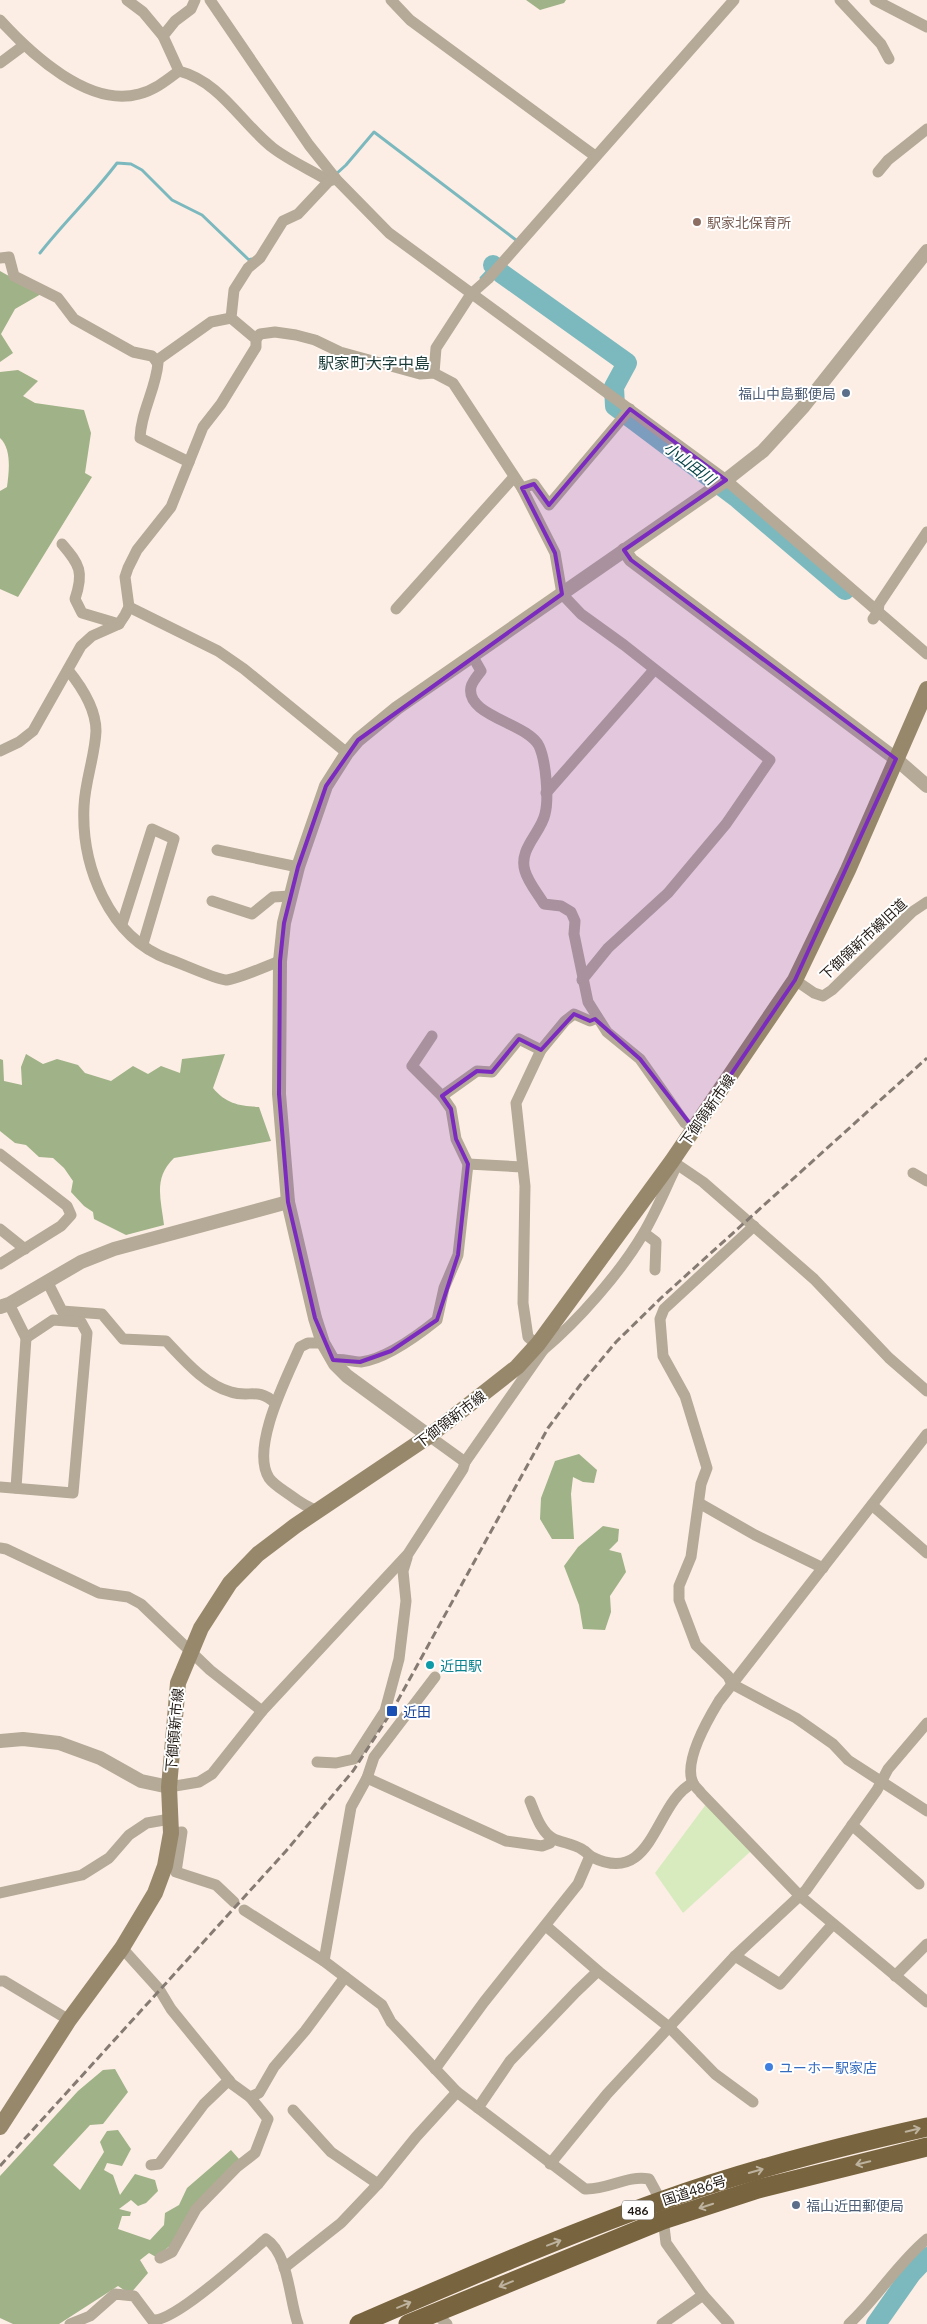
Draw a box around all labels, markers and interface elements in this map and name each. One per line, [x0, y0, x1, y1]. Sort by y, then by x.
place label: 駅家北保育所 [707, 214, 791, 231]
marker: 駅家北保育所 [691, 216, 703, 228]
district label: 駅家町大字中島 [318, 353, 430, 372]
place label: 福山中島郵便局 [738, 385, 836, 402]
marker: 福山中島郵便局 [840, 387, 852, 399]
water label: 小山田川 [661, 438, 721, 489]
street label: 下御領新市線旧道 [816, 895, 910, 983]
street label: 下御領新市線 [676, 1071, 738, 1149]
street label: 下御領新市線 [411, 1387, 489, 1451]
place label: 近田駅 [440, 1657, 482, 1674]
marker: 近田駅 [424, 1659, 436, 1671]
street label: 下御領新市線 [162, 1687, 186, 1773]
place label: 近田 [403, 1703, 431, 1720]
marker: 近田 [385, 1704, 399, 1718]
place label: ユーホー駅家店 [779, 2059, 877, 2076]
marker: ユーホー駅家店 [763, 2061, 775, 2073]
one-way arrow [905, 2125, 921, 2134]
one-way arrow [855, 2159, 871, 2168]
one-way arrow [748, 2165, 764, 2175]
street label: 国道486号 [660, 2172, 728, 2208]
place label: 福山近田郵便局 [806, 2197, 904, 2214]
marker: 福山近田郵便局 [790, 2199, 802, 2211]
road number: 486 [622, 2200, 654, 2220]
one-way arrow [699, 2202, 715, 2211]
one-way arrow [546, 2238, 561, 2247]
one-way arrow [499, 2279, 514, 2289]
one-way arrow [396, 2299, 411, 2309]

